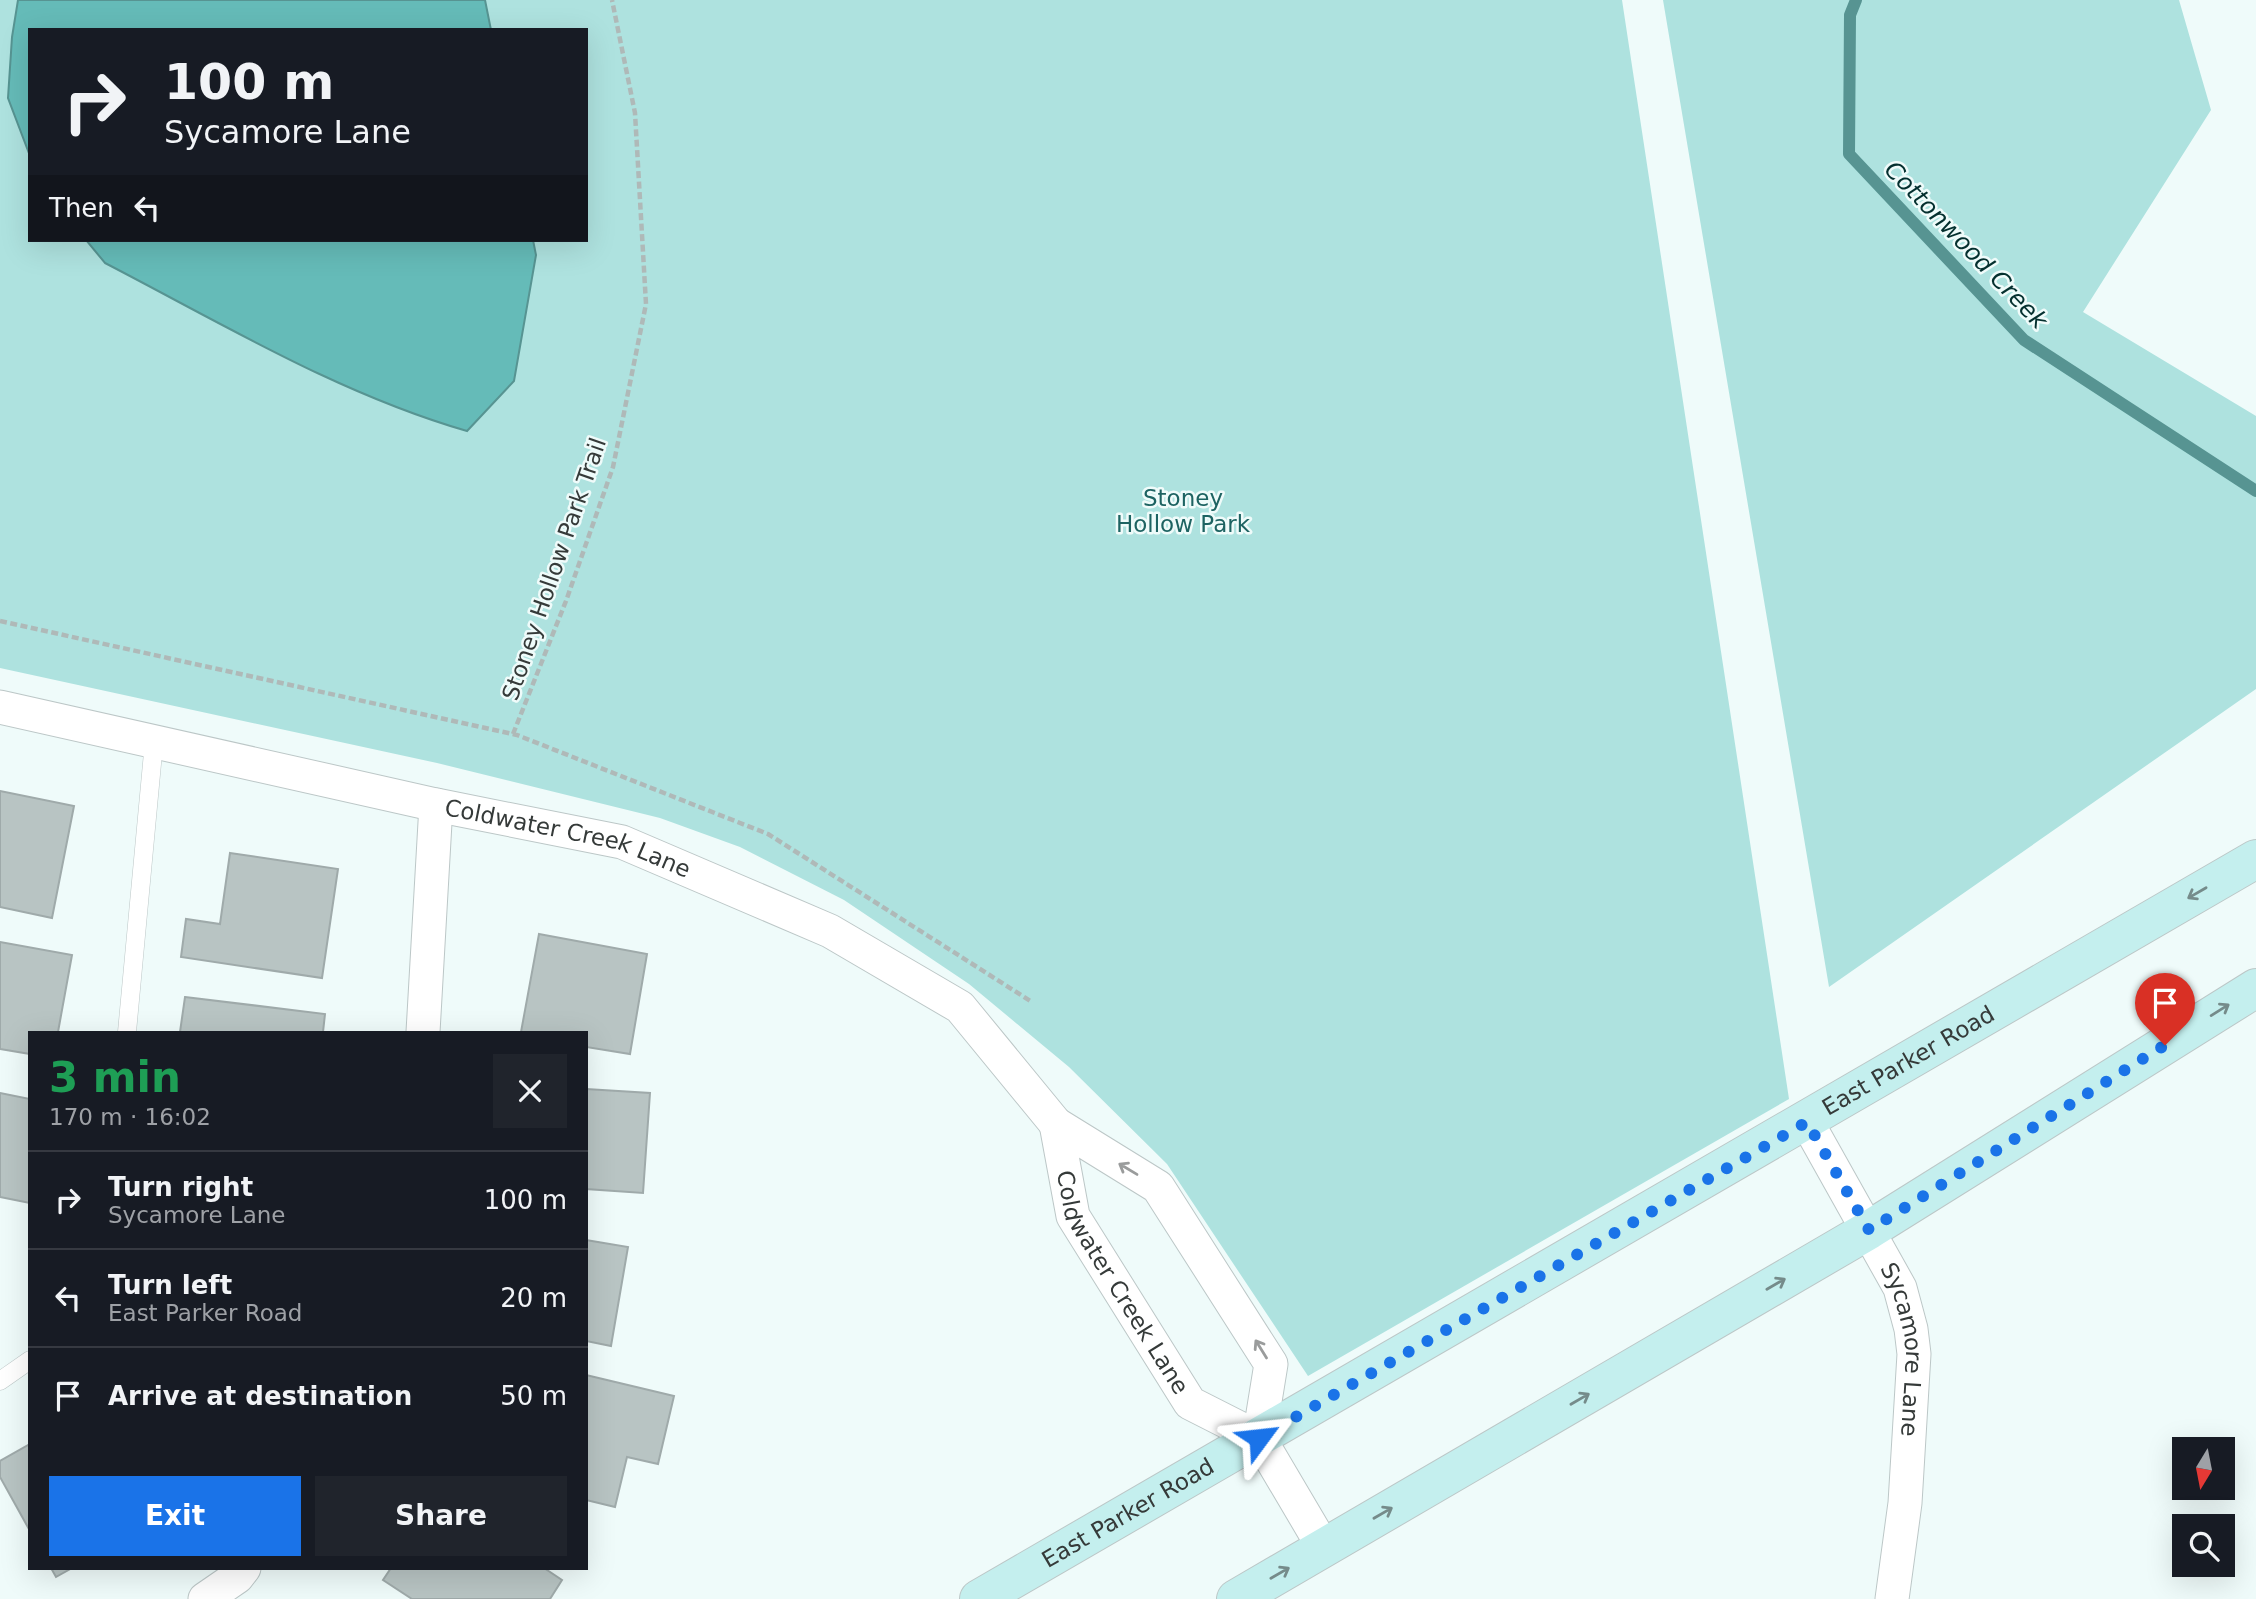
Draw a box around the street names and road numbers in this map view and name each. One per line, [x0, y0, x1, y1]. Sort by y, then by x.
street label: Stoney Hollow Park Trail [497, 434, 611, 704]
street label: Coldwater Creek Lane [443, 794, 695, 883]
street label: East Parker Road [1818, 1000, 1999, 1121]
street label: Coldwater Creek Lane [1052, 1168, 1194, 1399]
street label: Sycamore Lane [1875, 1258, 1927, 1438]
street label: East Parker Road [1037, 1453, 1219, 1573]

